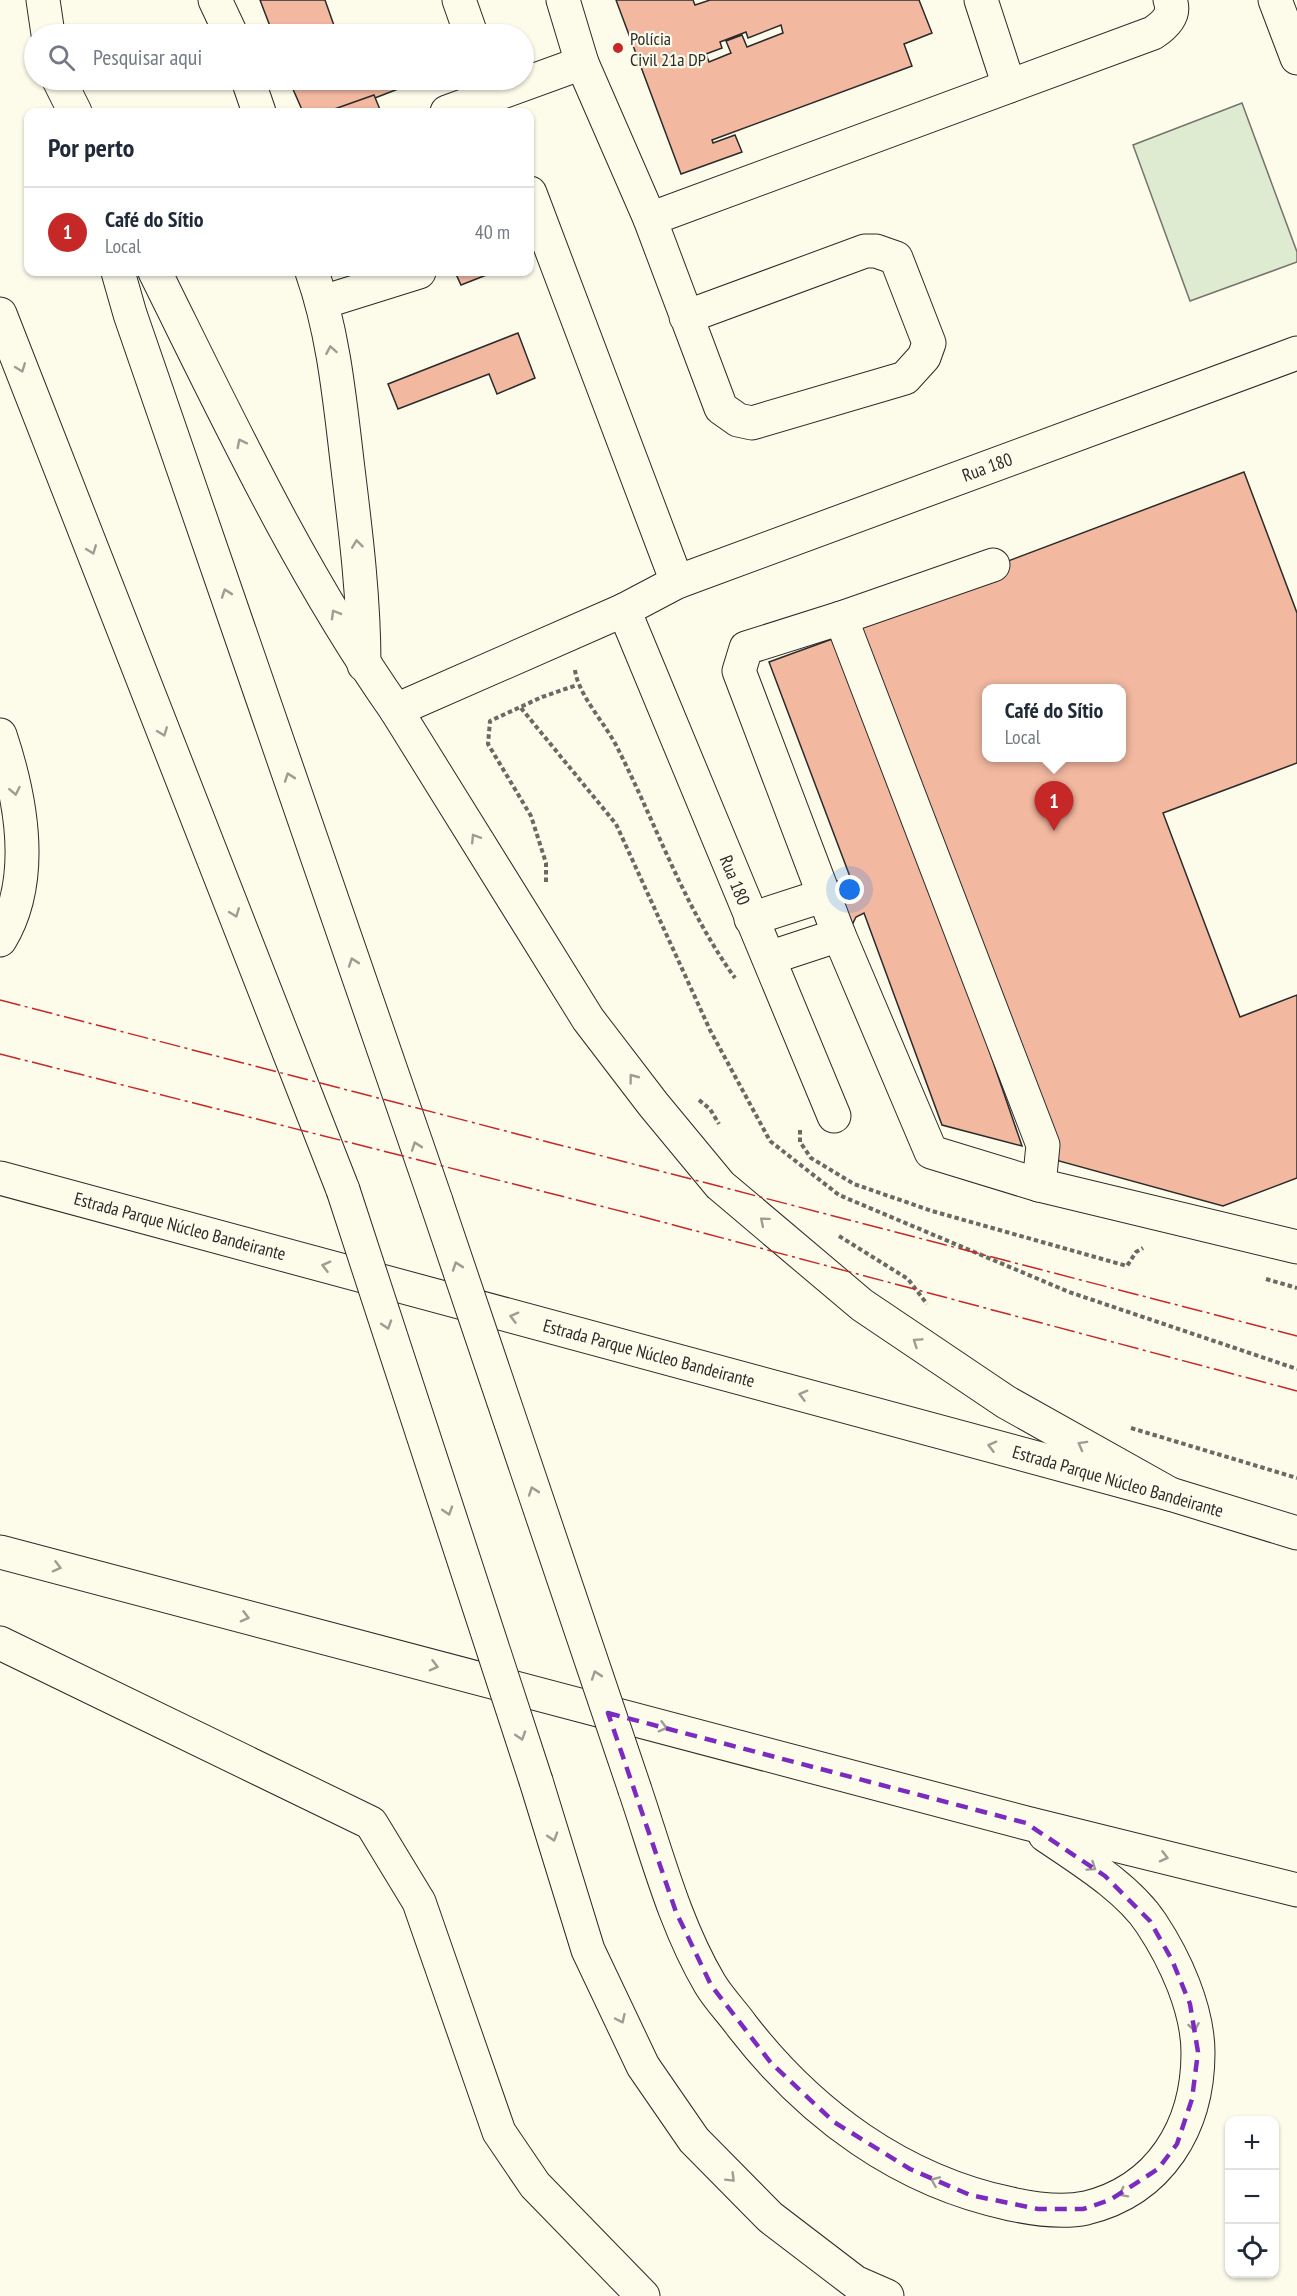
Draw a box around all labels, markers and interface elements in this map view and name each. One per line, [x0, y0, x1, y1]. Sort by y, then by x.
search box [24, 24, 534, 90]
place label: Polícia Civil 21a DP [630, 27, 706, 71]
icon: search [45, 41, 78, 74]
marker: Polícia Civil 21a DP [611, 41, 625, 55]
text: Pesquisar aqui [93, 43, 202, 71]
text: Por perto [48, 131, 134, 164]
text: Café do Sítio [105, 205, 204, 233]
text: 1 [63, 219, 72, 245]
text: 40 m [475, 219, 510, 245]
text: Local [105, 233, 141, 259]
one-way arrow [325, 346, 338, 356]
one-way arrow [14, 362, 26, 373]
one-way arrow [237, 439, 248, 449]
street label: Rua 180 [959, 447, 1015, 487]
one-way arrow [351, 539, 364, 548]
one-way arrow [85, 544, 98, 555]
one-way arrow [220, 588, 233, 599]
one-way arrow [330, 610, 342, 620]
popup [982, 684, 1126, 762]
text: Café do Sítio [1005, 696, 1103, 724]
text: Local [1005, 724, 1041, 750]
one-way arrow [156, 726, 169, 736]
one-way arrow [284, 772, 297, 783]
pin: 1 [1034, 782, 1074, 831]
one-way arrow [8, 786, 21, 796]
one-way arrow [471, 834, 482, 845]
street label: Rua 180 [715, 852, 755, 908]
your location [835, 875, 864, 904]
one-way arrow [227, 907, 240, 918]
one-way arrow [347, 957, 360, 968]
one-way arrow [629, 1074, 640, 1085]
one-way arrow [411, 1141, 424, 1152]
street label: Estrada Parque Núcleo Bandeirante [72, 1187, 288, 1265]
one-way arrow [760, 1218, 771, 1229]
one-way arrow [321, 1260, 331, 1273]
one-way arrow [452, 1261, 465, 1272]
one-way arrow [509, 1311, 519, 1324]
street label: Estrada Parque Núcleo Bandeirante [541, 1314, 757, 1392]
one-way arrow [380, 1319, 392, 1330]
one-way arrow [912, 1338, 923, 1349]
one-way arrow [799, 1390, 809, 1402]
street label: Estrada Parque Núcleo Bandeirante [1010, 1440, 1226, 1522]
one-way arrow [987, 1441, 997, 1453]
one-way arrow [1078, 1441, 1088, 1452]
one-way arrow [528, 1486, 541, 1496]
one-way arrow [440, 1505, 453, 1516]
one-way arrow [51, 1560, 61, 1572]
one-way arrow [240, 1609, 250, 1622]
one-way arrow [428, 1659, 438, 1672]
one-way arrow [590, 1670, 603, 1681]
one-way arrow [657, 1720, 668, 1732]
one-way arrow [514, 1730, 527, 1741]
one-way arrow [546, 1831, 558, 1842]
one-way arrow [1159, 1850, 1169, 1863]
one-way arrow [1085, 1860, 1096, 1871]
one-way arrow [614, 2012, 626, 2023]
one-way arrow [1187, 2021, 1200, 2031]
map controls [1225, 2116, 1279, 2278]
button: + [1225, 2116, 1279, 2170]
one-way arrow [724, 2170, 735, 2181]
button: − [1225, 2170, 1279, 2224]
one-way arrow [931, 2176, 942, 2188]
one-way arrow [1118, 2186, 1129, 2197]
button: locate [1225, 2224, 1279, 2278]

